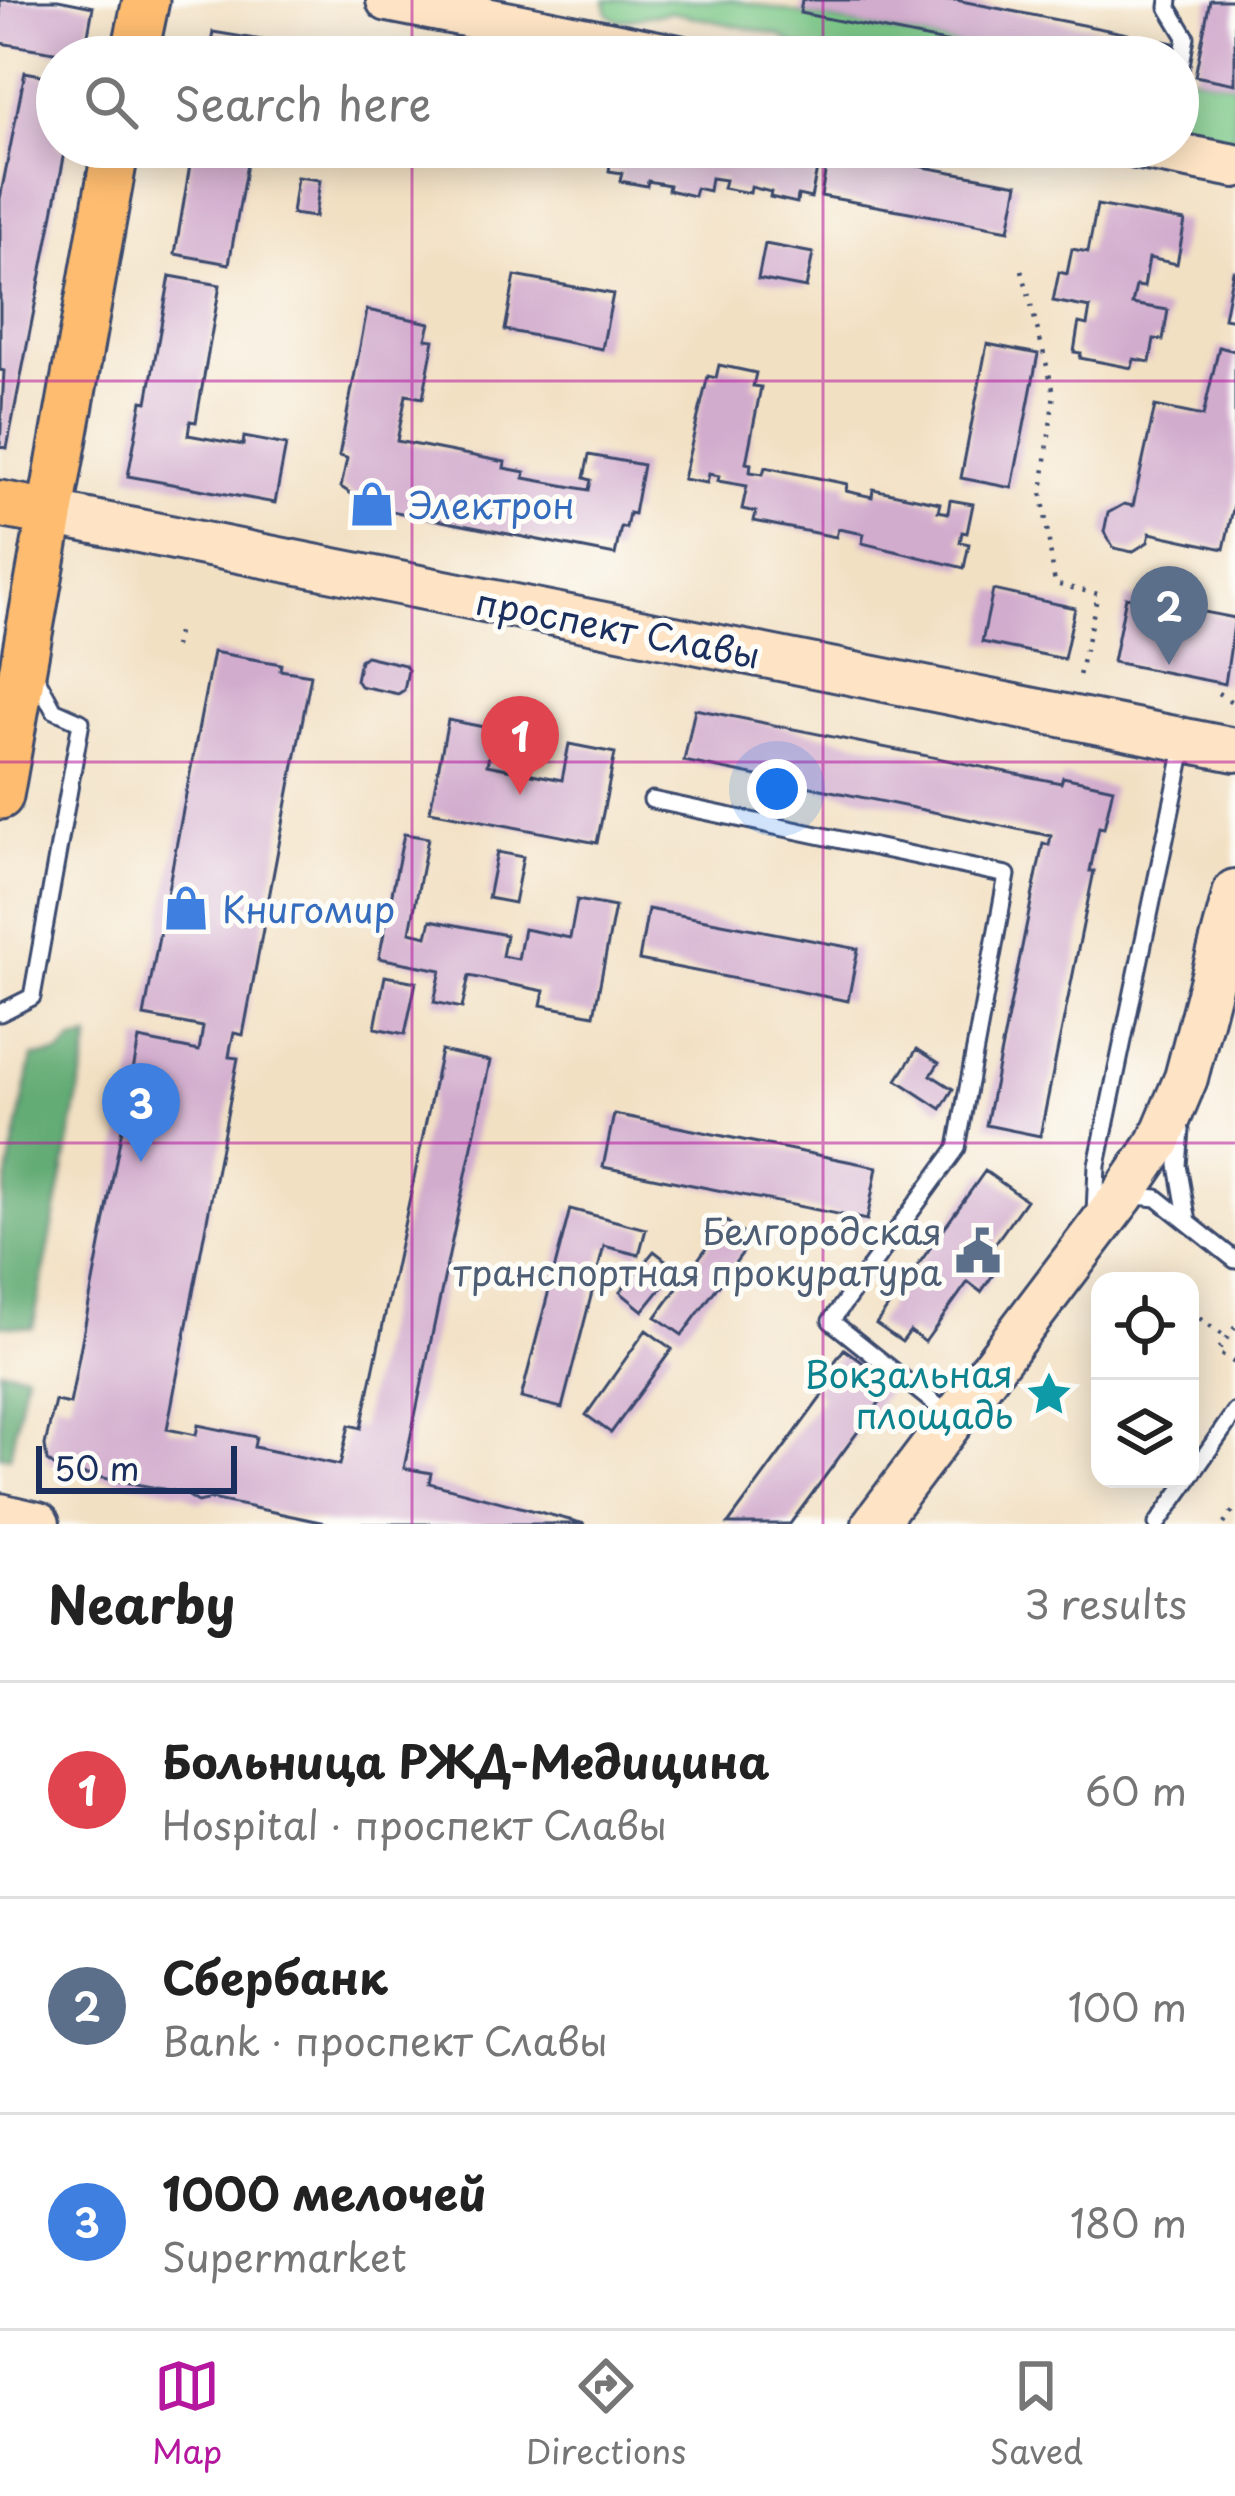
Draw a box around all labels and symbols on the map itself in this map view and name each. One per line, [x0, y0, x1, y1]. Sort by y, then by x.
place label: Электрон [408, 477, 575, 531]
shop icon: Электрон [347, 479, 397, 529]
pin: 2 [1130, 566, 1208, 665]
street label: проспект Славы [471, 573, 765, 681]
pin: 1 [481, 696, 559, 795]
your location [747, 759, 807, 819]
place label: Книгомир [222, 881, 395, 935]
shop icon: Книгомир [161, 883, 211, 933]
pin: 3 [102, 1063, 180, 1162]
place label: Белгородская транспортная прокуратура [453, 1203, 943, 1298]
public building icon: Белгородская транспортная прокуратура [953, 1226, 1003, 1276]
place label: Вокзальная площадь [804, 1346, 1013, 1441]
place icon: Вокзальная площадь [1024, 1369, 1074, 1419]
scale bar [36, 1440, 237, 1493]

